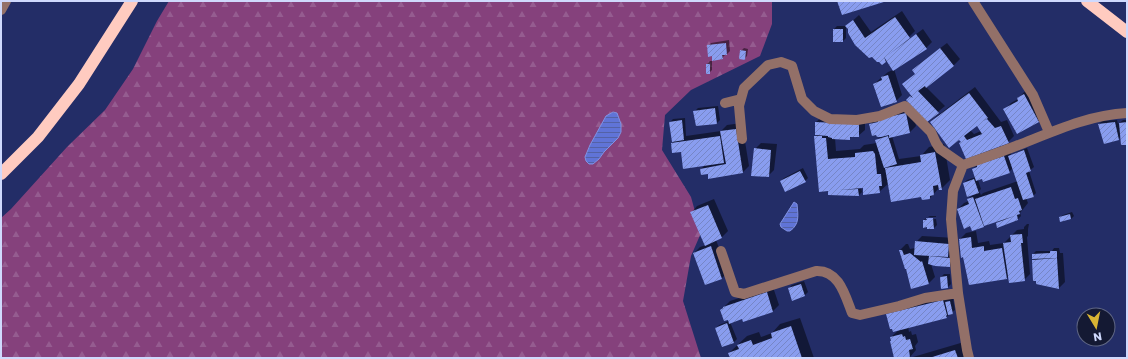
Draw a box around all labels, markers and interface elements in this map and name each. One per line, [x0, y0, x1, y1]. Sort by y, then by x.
north arrow [1076, 307, 1116, 347]
text: N [1092, 328, 1103, 345]

